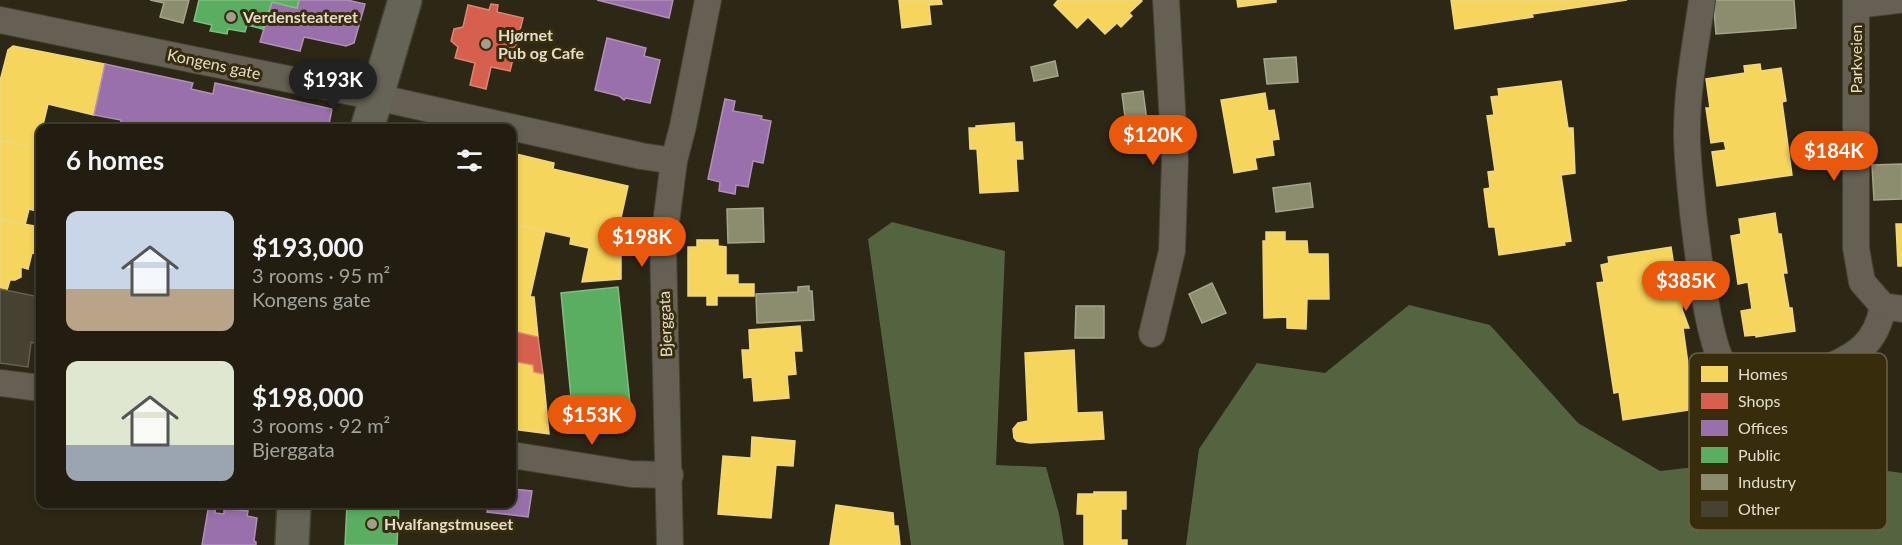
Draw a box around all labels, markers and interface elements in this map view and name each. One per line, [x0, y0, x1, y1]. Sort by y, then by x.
place label: Verdensteateret [242, 7, 358, 26]
marker: Verdensteateret [224, 10, 238, 24]
place label: Hjørnet Pub og Cafe [498, 25, 584, 62]
street label: Parkveien [1846, 25, 1865, 93]
marker: Hjørnet Pub og Cafe [479, 37, 493, 51]
street label: Kongens gate [166, 44, 262, 83]
pin: $193K [291, 60, 375, 111]
text: $193K [303, 67, 363, 91]
pin: $120K [1111, 115, 1195, 166]
text: $120K [1123, 122, 1183, 146]
pin: $184K [1792, 131, 1876, 182]
text: $184K [1804, 138, 1864, 162]
text: 6 homes [66, 144, 164, 176]
icon: filters [453, 144, 486, 177]
pin: $198K [600, 217, 684, 268]
text: $198K [612, 224, 672, 248]
text: $193,000 [252, 231, 364, 263]
icon: home [114, 235, 186, 307]
pin: $385K [1644, 261, 1728, 312]
text: 3 rooms · 95 m² [252, 263, 390, 287]
text: $385K [1656, 268, 1716, 292]
text: Kongens gate [252, 287, 371, 311]
street label: Bjerggata [654, 291, 675, 357]
legend [1689, 353, 1887, 530]
text: Homes [1738, 364, 1788, 383]
text: $198,000 [252, 381, 364, 413]
icon: home [114, 385, 186, 457]
text: Shops [1738, 391, 1781, 410]
pin: $153K [550, 395, 634, 446]
text: $153K [562, 402, 622, 426]
text: 3 rooms · 92 m² [252, 413, 390, 437]
text: Offices [1738, 418, 1788, 437]
text: Bjerggata [252, 437, 335, 461]
text: Public [1738, 445, 1781, 464]
text: Industry [1738, 472, 1797, 491]
text: Other [1738, 499, 1780, 518]
place label: Hvalfangstmuseet [384, 514, 513, 533]
marker: Hvalfangstmuseet [365, 517, 379, 531]

